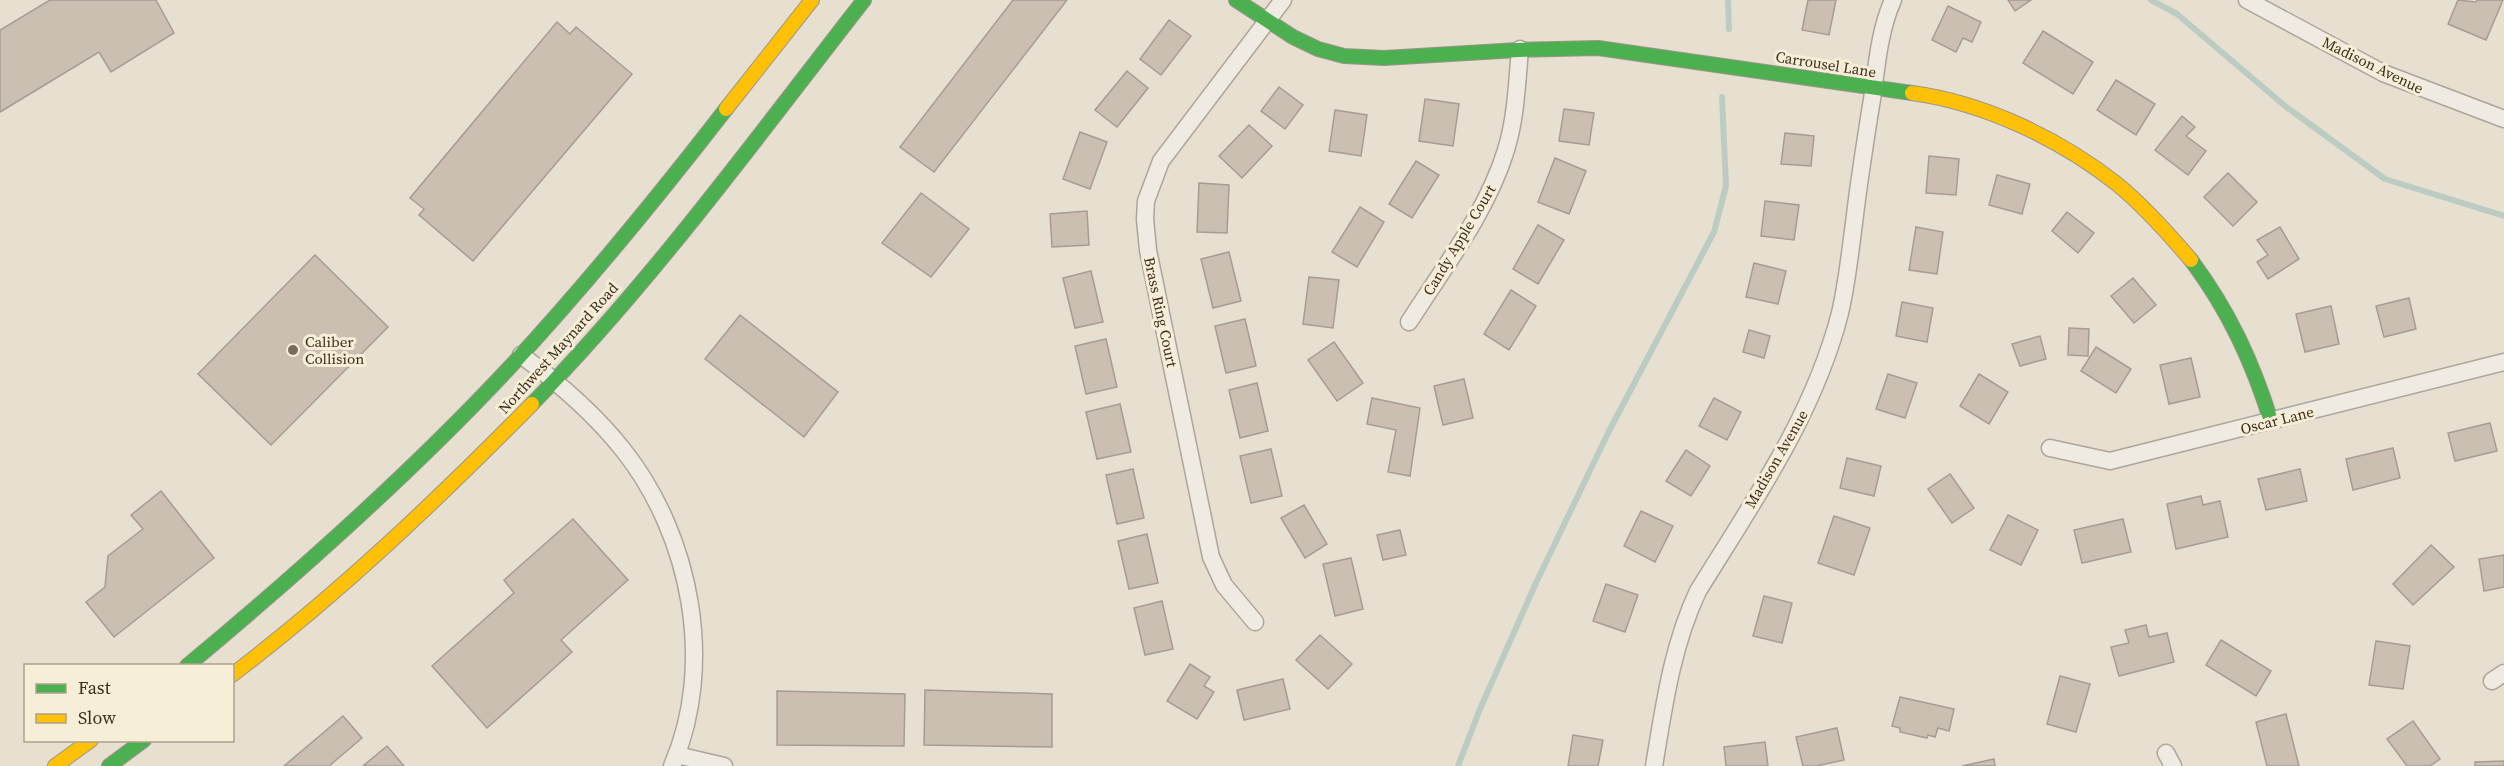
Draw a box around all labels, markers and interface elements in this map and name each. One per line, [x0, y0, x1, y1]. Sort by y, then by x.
street label: Madison Avenue [2319, 31, 2428, 99]
street label: Carrousel Lane [1774, 46, 1878, 82]
street label: Candy Apple Court [1418, 181, 1500, 299]
street label: Brass Ring Court [1139, 255, 1183, 369]
street label: Northwest Maynard Road [493, 277, 623, 418]
place label: Caliber Collision [305, 331, 364, 369]
marker: Caliber Collision [286, 343, 300, 357]
street label: Oscar Lane [2238, 401, 2316, 439]
street label: Madison Avenue [1739, 406, 1813, 512]
legend [24, 664, 234, 742]
text: Fast [78, 675, 111, 700]
text: Slow [78, 705, 116, 730]

